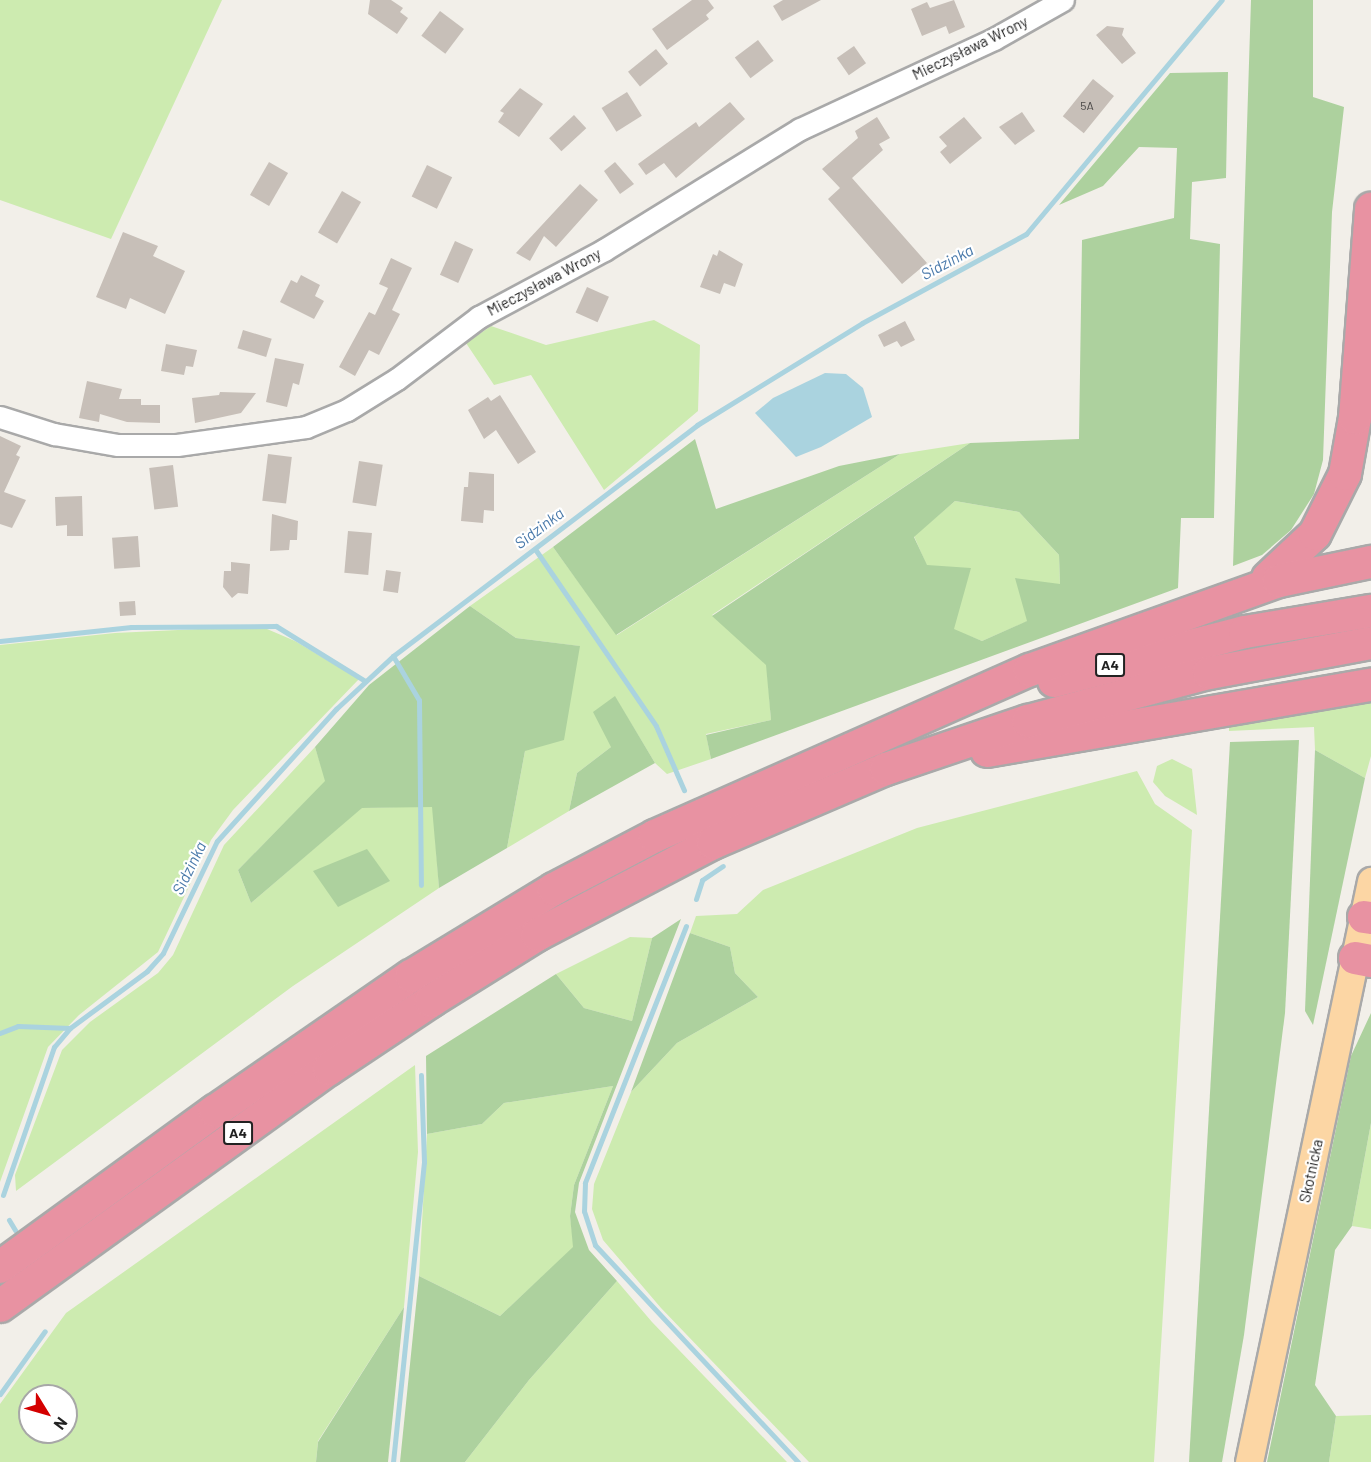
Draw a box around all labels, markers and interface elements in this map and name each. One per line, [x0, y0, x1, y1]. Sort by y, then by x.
street label: Mieczysława Wrony [909, 12, 1031, 84]
house number: 5A [1080, 99, 1094, 113]
water label: Sidzinka [917, 240, 977, 284]
street label: Mieczysława Wrony [484, 244, 604, 320]
water label: Sidzinka [511, 503, 567, 553]
road number: A4 [1095, 654, 1125, 676]
water label: Sidzinka [168, 838, 210, 898]
road number: A4 [223, 1122, 253, 1144]
street label: Skotnicka [1296, 1138, 1326, 1204]
north arrow [18, 1384, 78, 1444]
text: N [50, 1414, 72, 1434]

